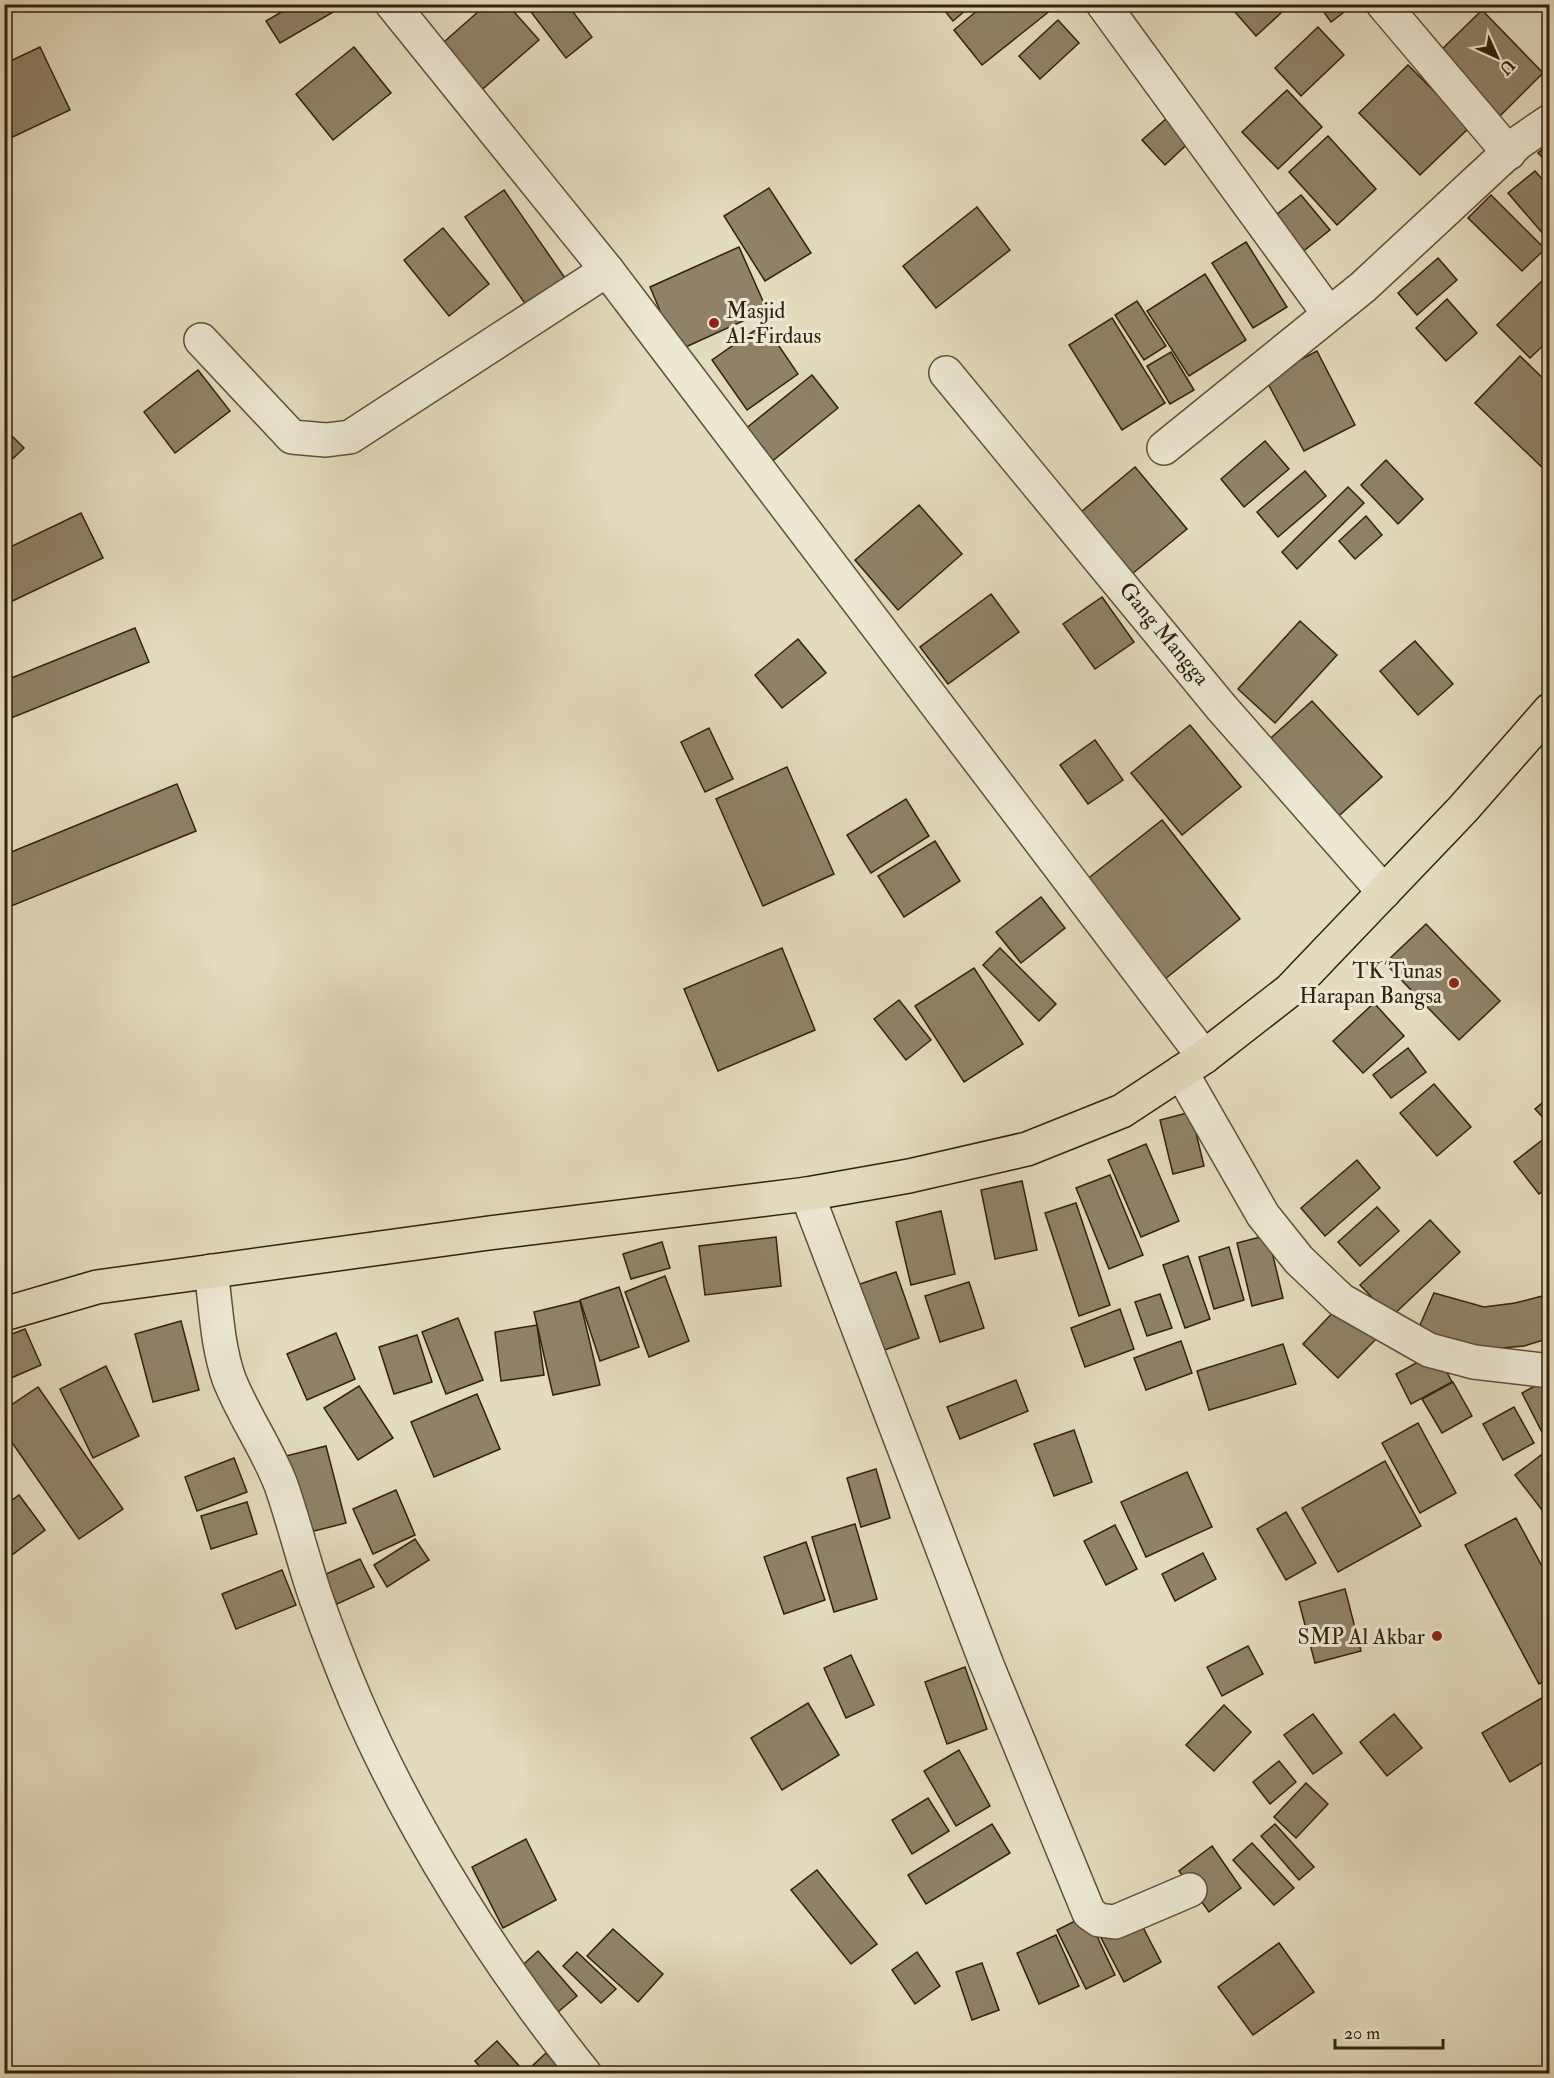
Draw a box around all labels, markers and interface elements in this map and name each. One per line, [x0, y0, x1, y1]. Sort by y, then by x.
north arrow [1467, 27, 1527, 87]
text: U [1495, 55, 1519, 79]
place label: Masjid Al-Firdaus [725, 297, 821, 350]
marker: Masjid Al-Firdaus [707, 316, 721, 330]
street label: Gang Mangga [1113, 576, 1216, 692]
place label: TK Tunas Harapan Bangsa [1299, 957, 1443, 1011]
marker: TK Tunas Harapan Bangsa [1447, 976, 1461, 990]
place label: SMP Al Akbar [1297, 1623, 1426, 1651]
marker: SMP Al Akbar [1430, 1629, 1444, 1643]
scale bar [1335, 2012, 1443, 2050]
text: 20 m [1344, 2022, 1380, 2045]

